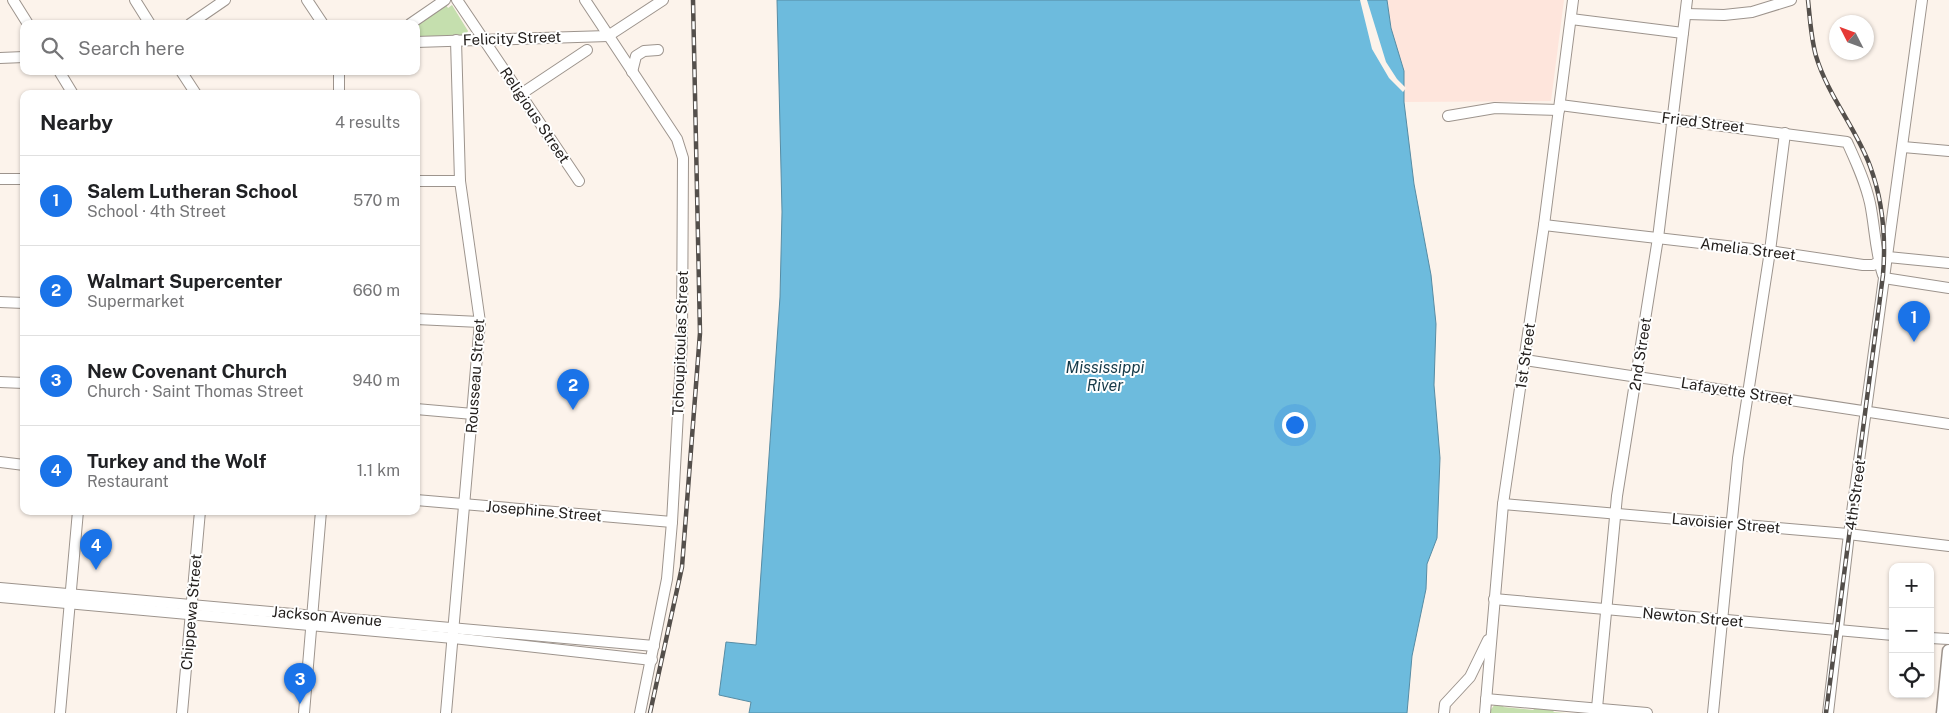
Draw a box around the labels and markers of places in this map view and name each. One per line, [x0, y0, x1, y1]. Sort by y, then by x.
pin: 1 [1898, 301, 1930, 342]
pin: 2 [557, 369, 589, 410]
pin: 4 [80, 529, 112, 570]
pin: 3 [284, 663, 316, 704]

